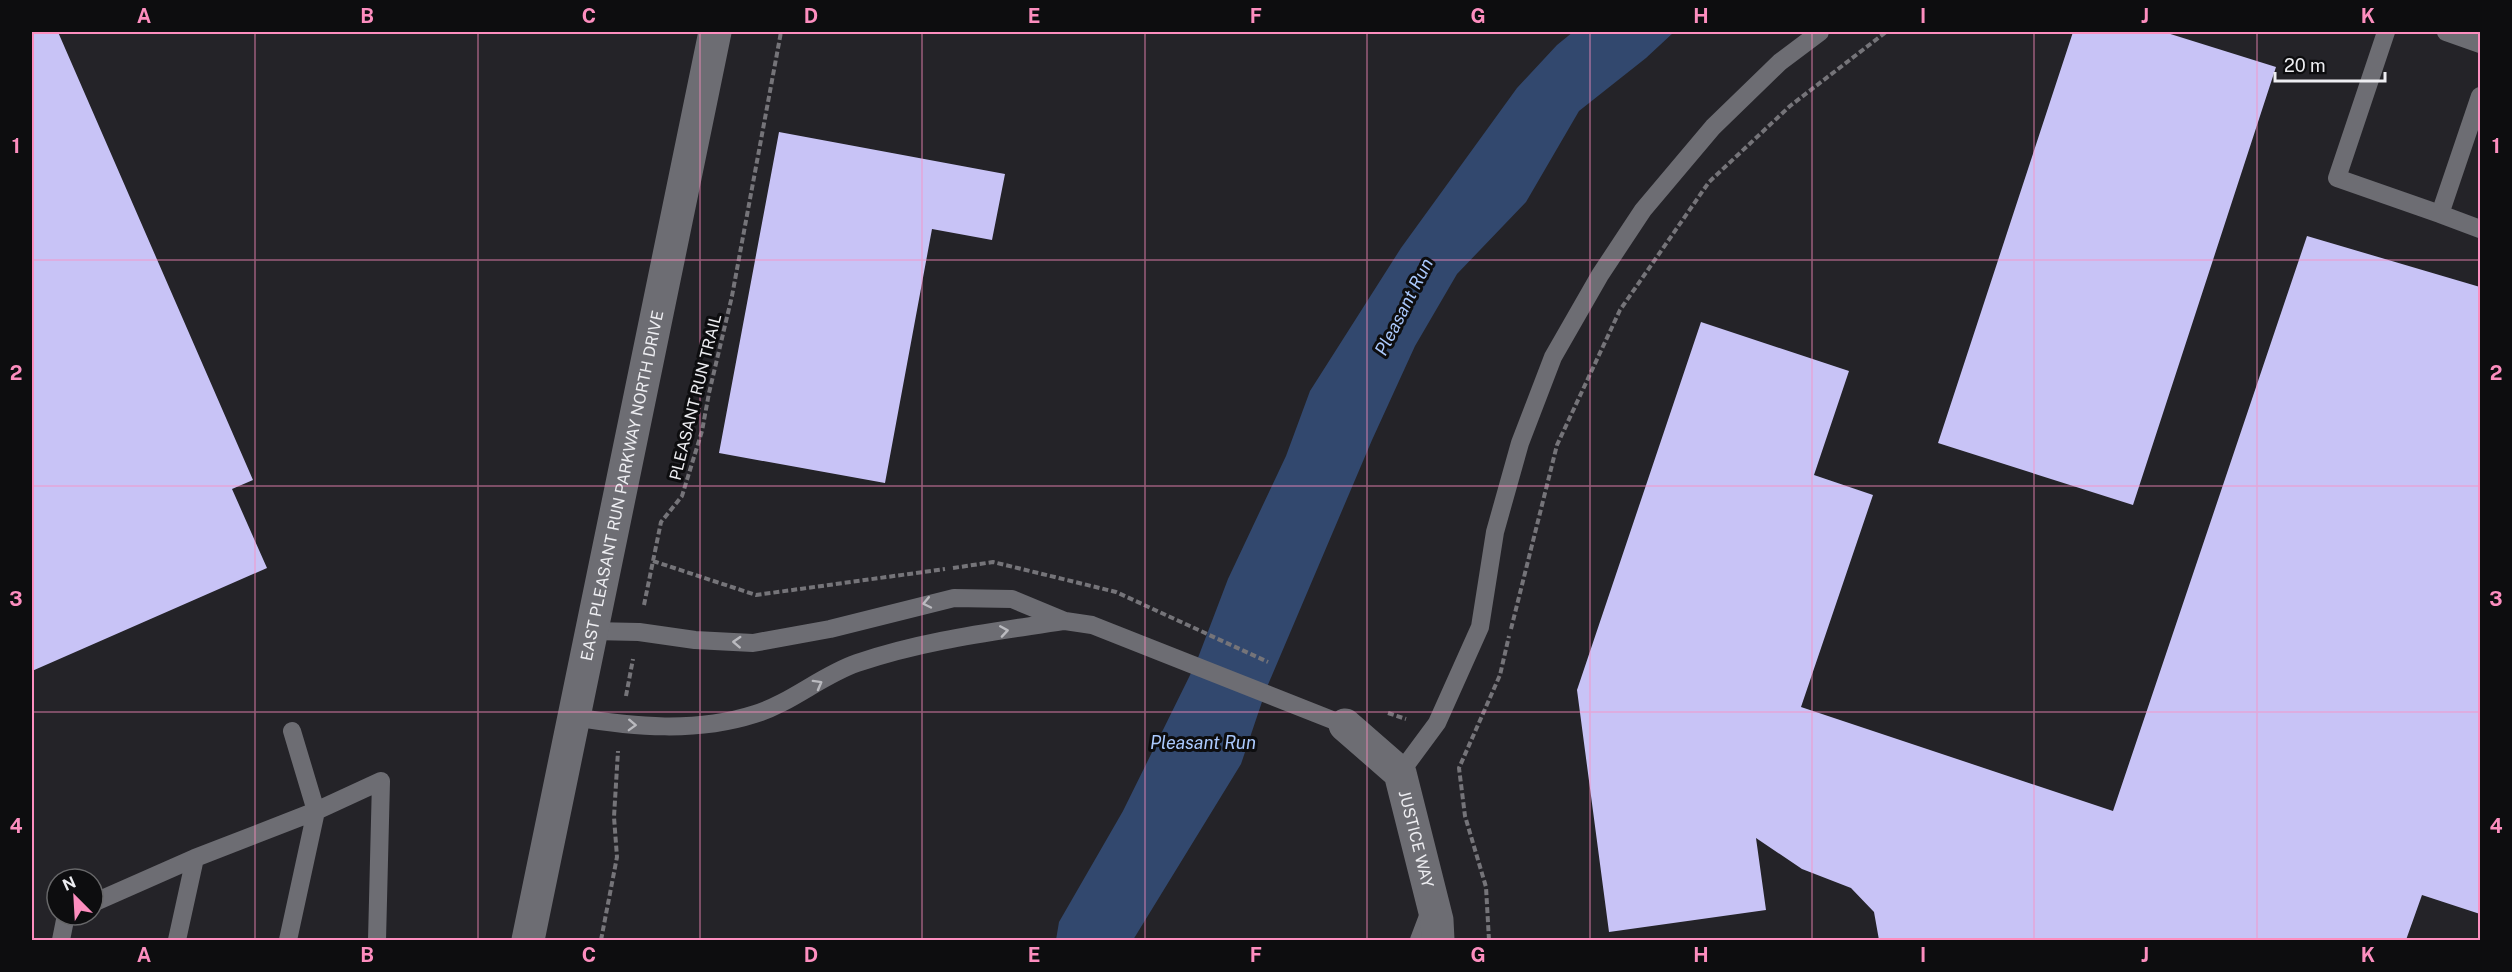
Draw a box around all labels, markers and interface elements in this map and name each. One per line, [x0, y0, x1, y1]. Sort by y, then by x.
text: A [137, 4, 151, 28]
text: B [360, 4, 374, 28]
text: C [582, 4, 596, 28]
text: D [804, 4, 818, 28]
text: E [1028, 4, 1040, 28]
text: F [1250, 4, 1262, 28]
text: G [1470, 4, 1486, 28]
text: H [1693, 4, 1709, 28]
text: I [1920, 4, 1926, 28]
text: J [2141, 4, 2149, 28]
text: K [2361, 4, 2375, 28]
scale bar [2275, 45, 2384, 83]
text: 20 m [2284, 55, 2326, 76]
text: 1 [12, 134, 20, 158]
text: 1 [2492, 134, 2500, 158]
water label: Pleasant Run [1370, 255, 1437, 359]
street label: EAST PLEASANT RUN PARKWAY NORTH DRIVE [577, 309, 667, 662]
street label: PLEASANT RUN TRAIL [666, 312, 725, 482]
text: 2 [10, 361, 22, 385]
text: 2 [2490, 361, 2502, 385]
text: 3 [9, 587, 23, 611]
text: 3 [2489, 587, 2503, 611]
one-way arrow [922, 596, 932, 609]
one-way arrow [1000, 625, 1009, 637]
one-way arrow [732, 636, 741, 649]
one-way arrow [812, 680, 823, 691]
one-way arrow [627, 718, 636, 731]
water label: Pleasant Run [1150, 732, 1256, 753]
street label: JUSTICE WAY [1395, 788, 1438, 890]
text: 4 [9, 814, 23, 838]
text: 4 [2489, 814, 2503, 838]
north arrow [45, 867, 105, 927]
text: N [60, 873, 79, 895]
text: A [137, 943, 151, 967]
text: B [360, 943, 374, 967]
text: C [582, 943, 596, 967]
text: D [804, 943, 818, 967]
text: E [1028, 943, 1040, 967]
text: F [1250, 943, 1262, 967]
text: G [1470, 943, 1486, 967]
text: H [1693, 943, 1709, 967]
text: I [1920, 943, 1926, 967]
text: J [2141, 943, 2149, 967]
text: K [2361, 943, 2375, 967]

